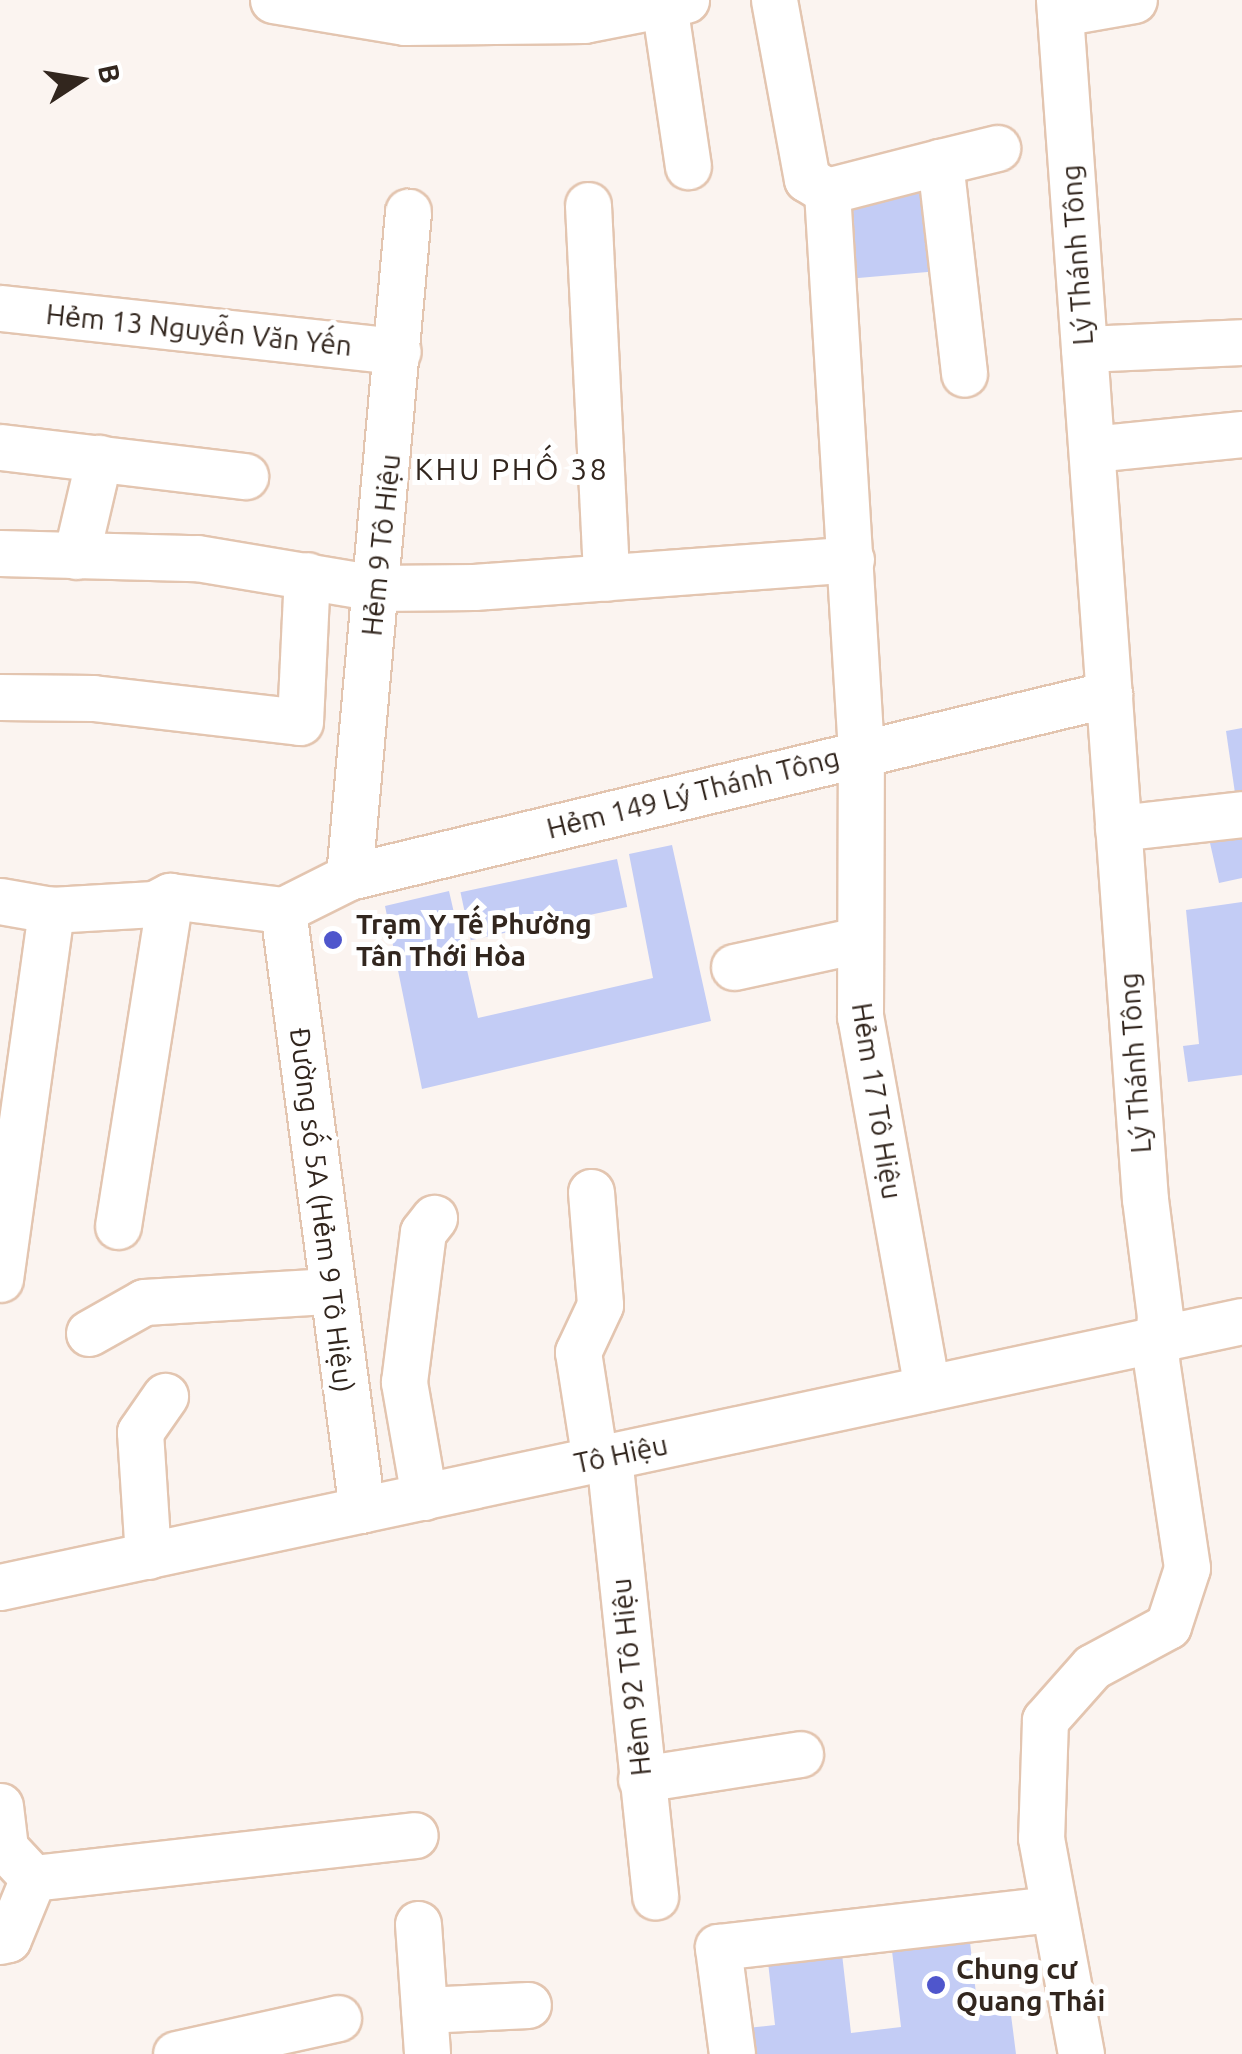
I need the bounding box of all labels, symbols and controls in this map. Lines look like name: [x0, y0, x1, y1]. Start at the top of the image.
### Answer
north arrow: [30, 30, 130, 130]
text: B: [93, 61, 127, 86]
street label: Lý Thánh Tông: [1054, 164, 1100, 346]
street label: Hẻm 13 Nguyễn Văn Yến: [44, 297, 354, 363]
district label: KHU PHỐ 38: [415, 451, 609, 487]
street label: Hẻm 9 Tô Hiệu: [355, 452, 407, 638]
street label: Hẻm 149 Lý Thánh Tông: [543, 740, 843, 846]
place label: Trạm Y Tế Phường Tân Thới Hòa: [356, 907, 592, 973]
marker: Trạm Y Tế Phường Tân Thới Hòa: [320, 927, 346, 953]
street label: Lý Thánh Tông: [1112, 972, 1158, 1154]
street label: Hẻm 17 Tô Hiệu: [845, 1000, 909, 1202]
street label: Đường số 5A (Hẻm 9 Tô Hiệu): [283, 1026, 361, 1394]
street label: Tô Hiệu: [571, 1428, 671, 1480]
street label: Hẻm 92 Tô Hiệu: [604, 1577, 658, 1777]
place label: Chung cư Quang Thái: [956, 1952, 1105, 2018]
marker: Chung cư Quang Thái: [925, 1974, 947, 1996]

